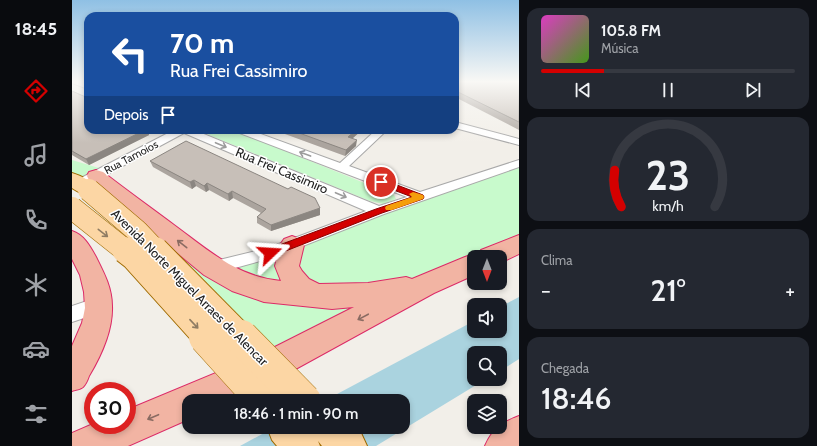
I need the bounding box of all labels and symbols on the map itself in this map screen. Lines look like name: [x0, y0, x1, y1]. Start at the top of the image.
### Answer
street label: Rua Tamoios: [102, 137, 161, 177]
one-way arrow: [215, 142, 227, 149]
street label: Rua Frei Cassimiro: [233, 143, 331, 197]
one-way arrow: [300, 149, 312, 157]
pin: [364, 165, 398, 199]
one-way arrow: [335, 192, 347, 199]
street label: Avenida Norte Miguel Arraes de Alencar: [108, 205, 272, 369]
one-way arrow: [97, 228, 108, 237]
position arrow: [249, 232, 291, 274]
one-way arrow: [177, 240, 188, 249]
north arrow: [467, 250, 507, 290]
one-way arrow: [358, 314, 370, 322]
one-way arrow: [190, 319, 199, 329]
speed limit sign: 30: [84, 382, 136, 434]
one-way arrow: [148, 414, 160, 421]

